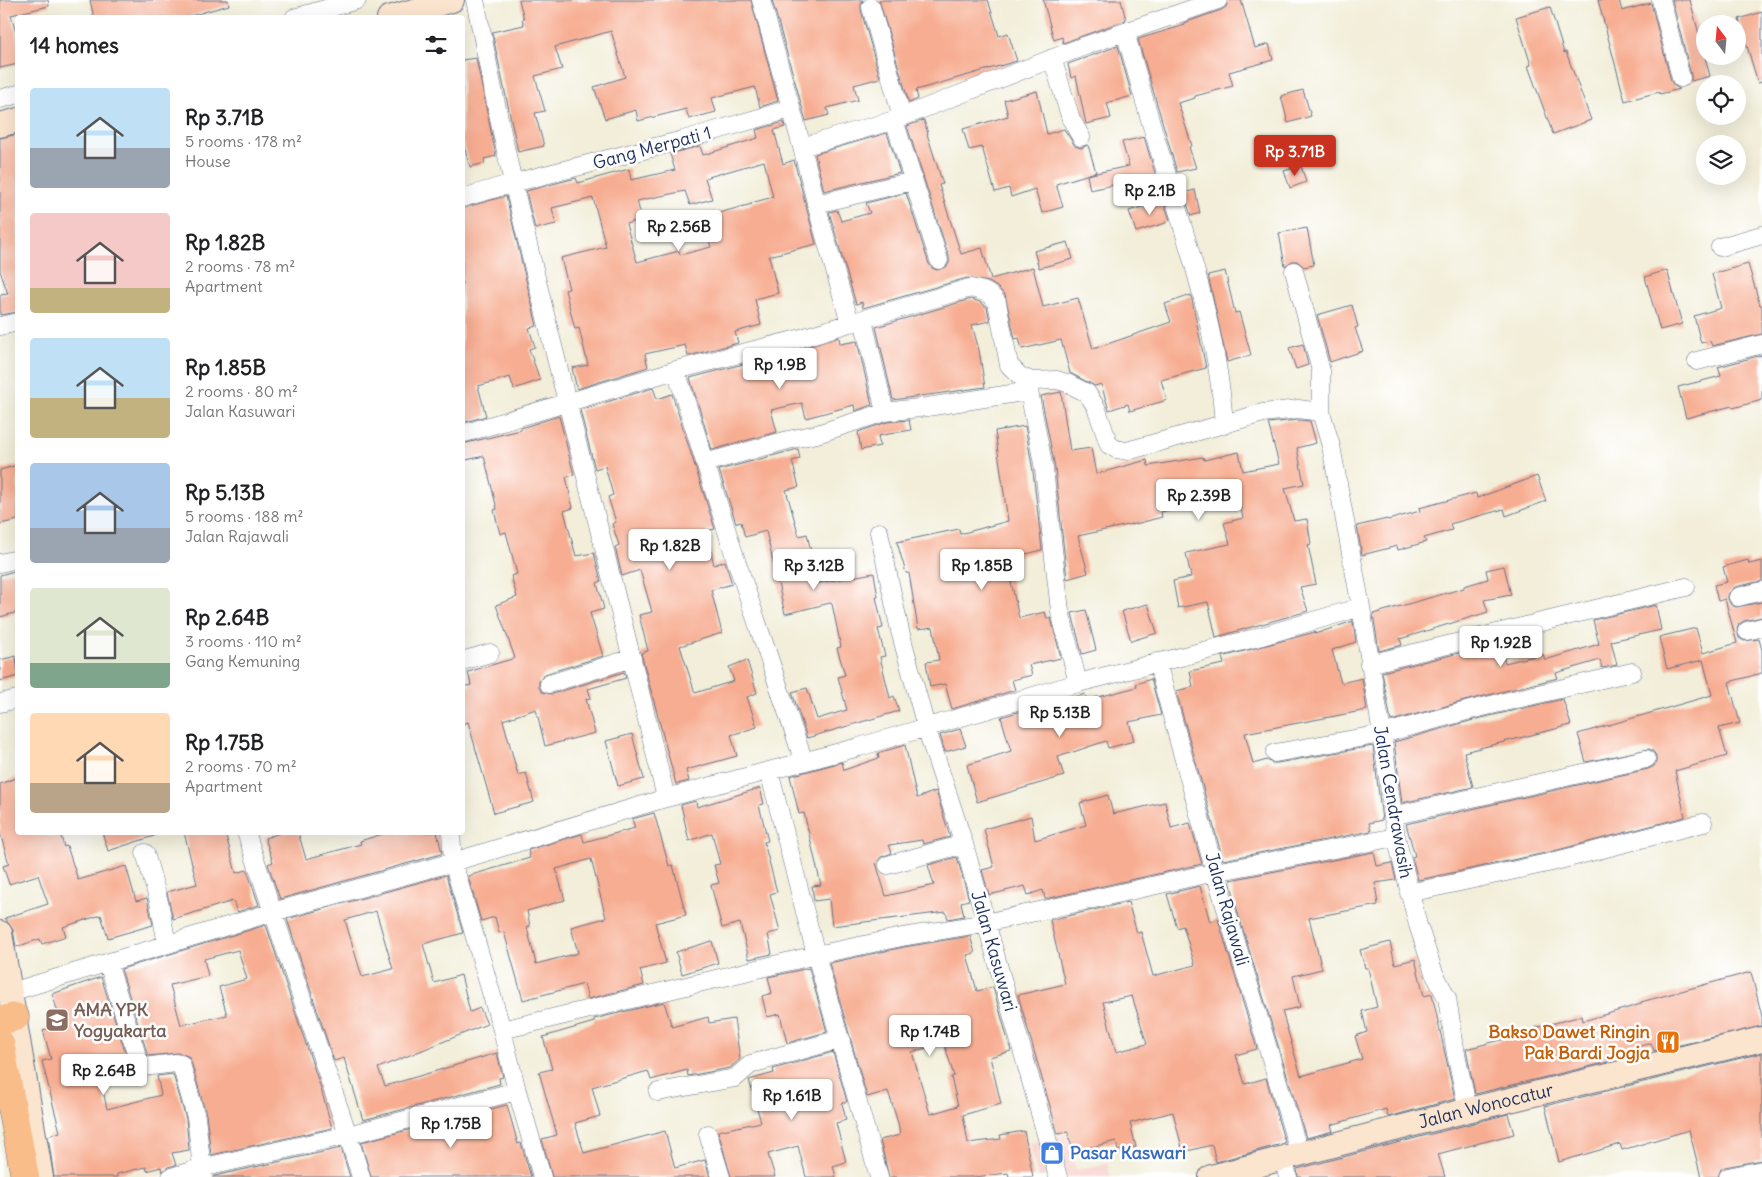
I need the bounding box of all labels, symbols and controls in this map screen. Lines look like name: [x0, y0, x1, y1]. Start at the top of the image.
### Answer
north arrow: [1696, 15, 1746, 65]
map controls: [1696, 15, 1746, 185]
icon: filters: [422, 31, 450, 59]
text: 14 homes: [30, 32, 119, 59]
button: locate: [1696, 75, 1746, 125]
text: Rp 3.71B: [185, 104, 264, 131]
icon: home: [70, 108, 130, 168]
street label: Gang Merpati 1: [590, 121, 714, 174]
text: 5 rooms · 178 m²: [185, 131, 302, 151]
pin: Rp 3.71B: [1243, 134, 1347, 177]
button: layers: [1696, 135, 1746, 185]
text: Rp 3.71B: [1265, 141, 1325, 161]
text: House: [185, 151, 231, 171]
pin: Rp 2.1B: [1104, 174, 1196, 216]
text: Rp 2.1B: [1124, 180, 1176, 200]
pin: Rp 2.56B: [627, 210, 731, 252]
text: Rp 2.56B: [647, 216, 711, 236]
text: Rp 1.82B: [185, 229, 265, 256]
icon: home: [70, 233, 130, 293]
text: 2 rooms · 78 m²: [185, 256, 295, 276]
text: Apartment: [185, 276, 263, 296]
pin: Rp 1.9B: [734, 348, 826, 390]
text: Rp 1.85B: [185, 354, 266, 381]
text: Rp 1.9B: [754, 354, 806, 374]
icon: home: [70, 358, 130, 418]
text: 2 rooms · 80 m²: [185, 381, 298, 401]
text: Jalan Kasuwari: [185, 401, 295, 421]
pin: Rp 2.39B: [1147, 478, 1251, 521]
text: Rp 5.13B: [185, 479, 265, 506]
icon: home: [70, 483, 130, 543]
text: Rp 2.39B: [1167, 485, 1231, 505]
text: 5 rooms · 188 m²: [185, 506, 303, 526]
text: Jalan Rajawali: [185, 526, 289, 546]
pin: Rp 1.82B: [618, 528, 722, 571]
text: Rp 1.82B: [639, 535, 701, 555]
pin: Rp 3.12B: [762, 548, 866, 591]
pin: Rp 1.85B: [930, 548, 1034, 591]
text: Rp 3.12B: [784, 555, 844, 575]
text: Rp 1.85B: [951, 555, 1013, 575]
text: Rp 2.64B: [185, 604, 269, 631]
icon: home: [70, 608, 130, 668]
pin: Rp 1.92B: [1449, 626, 1553, 668]
text: 3 rooms · 110 m²: [185, 631, 302, 651]
text: Rp 1.92B: [1470, 632, 1532, 652]
text: Gang Kemuning: [185, 651, 300, 671]
pin: Rp 5.13B: [1008, 696, 1112, 738]
text: Rp 5.13B: [1030, 702, 1090, 722]
street label: Jalan Cendrawasih: [1369, 724, 1418, 880]
text: Rp 1.75B: [185, 729, 264, 756]
icon: home: [70, 733, 130, 793]
text: 2 rooms · 70 m²: [185, 756, 297, 776]
text: Apartment: [185, 776, 263, 796]
street label: Jalan Rajawali: [1200, 850, 1255, 968]
street label: Jalan Kasuwari: [966, 888, 1023, 1014]
place label: AMA YPK Yogyakarta: [73, 998, 166, 1042]
school or university icon: AMA YPK Yogyakarta: [44, 1007, 70, 1033]
pin: Rp 1.74B: [878, 1014, 982, 1057]
place label: Bakso Dawet Ringin Pak Bardi Jogja: [1489, 1020, 1651, 1064]
text: Rp 1.74B: [900, 1021, 960, 1041]
restaurant icon: Bakso Dawet Ringin Pak Bardi Jogja: [1655, 1029, 1681, 1055]
pin: Rp 2.64B: [52, 1054, 156, 1096]
text: Rp 2.64B: [72, 1060, 136, 1080]
pin: Rp 1.61B: [740, 1078, 844, 1121]
street label: Jalan Wonocatur: [1416, 1078, 1556, 1133]
text: Rp 1.61B: [763, 1085, 821, 1105]
pin: Rp 1.75B: [399, 1106, 503, 1149]
text: Rp 1.75B: [421, 1113, 481, 1133]
shop icon: Pasar Kaswari: [1039, 1140, 1065, 1166]
place label: Pasar Kaswari: [1070, 1141, 1186, 1164]

